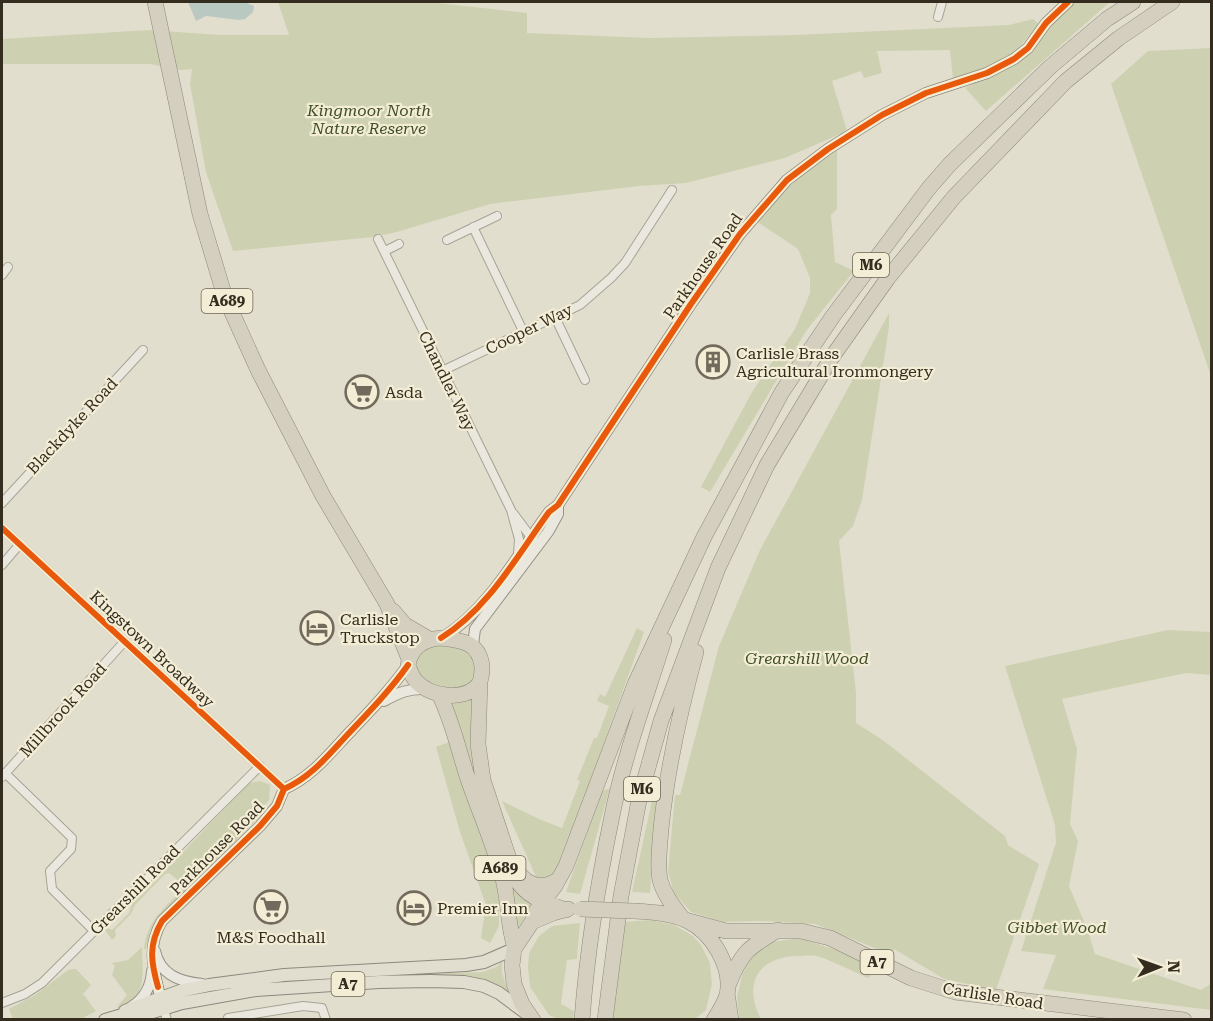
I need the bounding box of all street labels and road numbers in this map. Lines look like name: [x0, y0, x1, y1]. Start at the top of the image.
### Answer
street label: Parkhouse Road: [659, 209, 747, 323]
road number: M6: [853, 253, 889, 277]
road number: A689: [202, 289, 252, 313]
street label: Cooper Way: [482, 300, 576, 358]
street label: Chandler Way: [415, 328, 480, 434]
street label: Blackdyke Road: [23, 374, 121, 478]
street label: Kingstown Broadway: [86, 587, 218, 712]
street label: Millbrook Road: [16, 659, 110, 761]
road number: M6: [624, 777, 660, 801]
street label: Parkhouse Road: [166, 797, 268, 899]
street label: Grearshill Road: [86, 841, 184, 939]
road number: A689: [474, 856, 526, 880]
road number: A7: [860, 950, 894, 974]
road number: A7: [332, 972, 364, 996]
street label: Carlisle Road: [941, 979, 1045, 1013]

